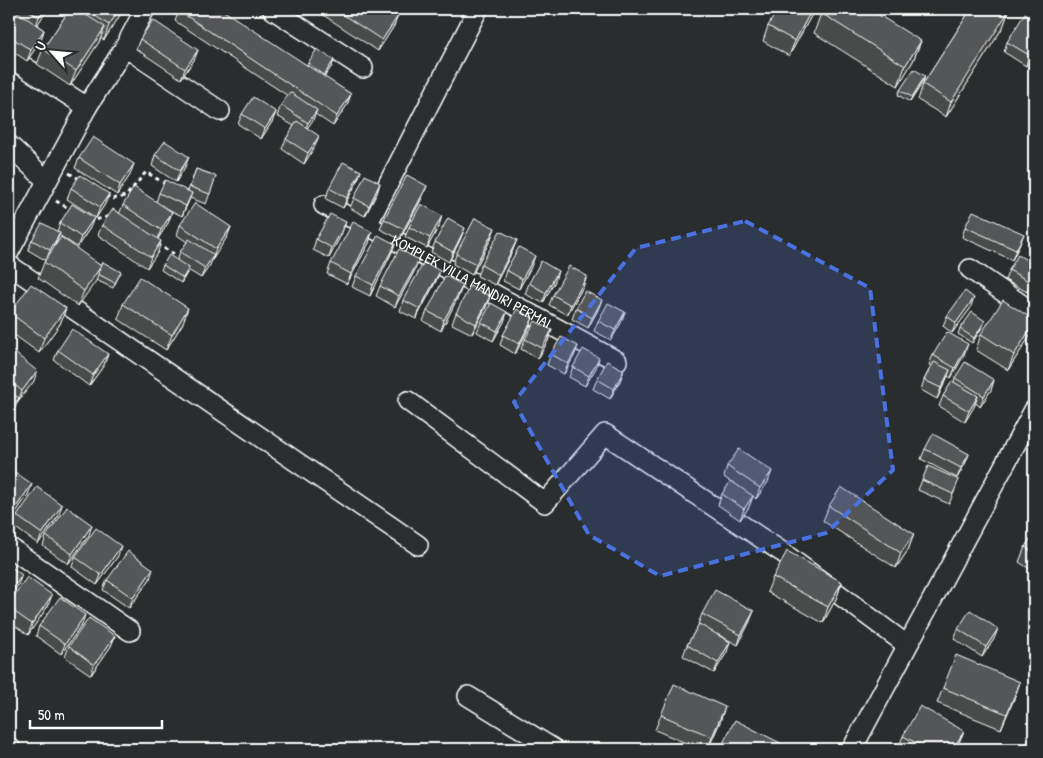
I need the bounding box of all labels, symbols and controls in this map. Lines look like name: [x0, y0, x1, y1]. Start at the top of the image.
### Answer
north arrow: [28, 28, 78, 78]
text: U: [30, 38, 50, 54]
street label: KOMPLEK VILLA MANDIRI PERMAI: [388, 229, 555, 333]
scale bar: [30, 698, 162, 730]
text: 50 m: [38, 704, 65, 725]

